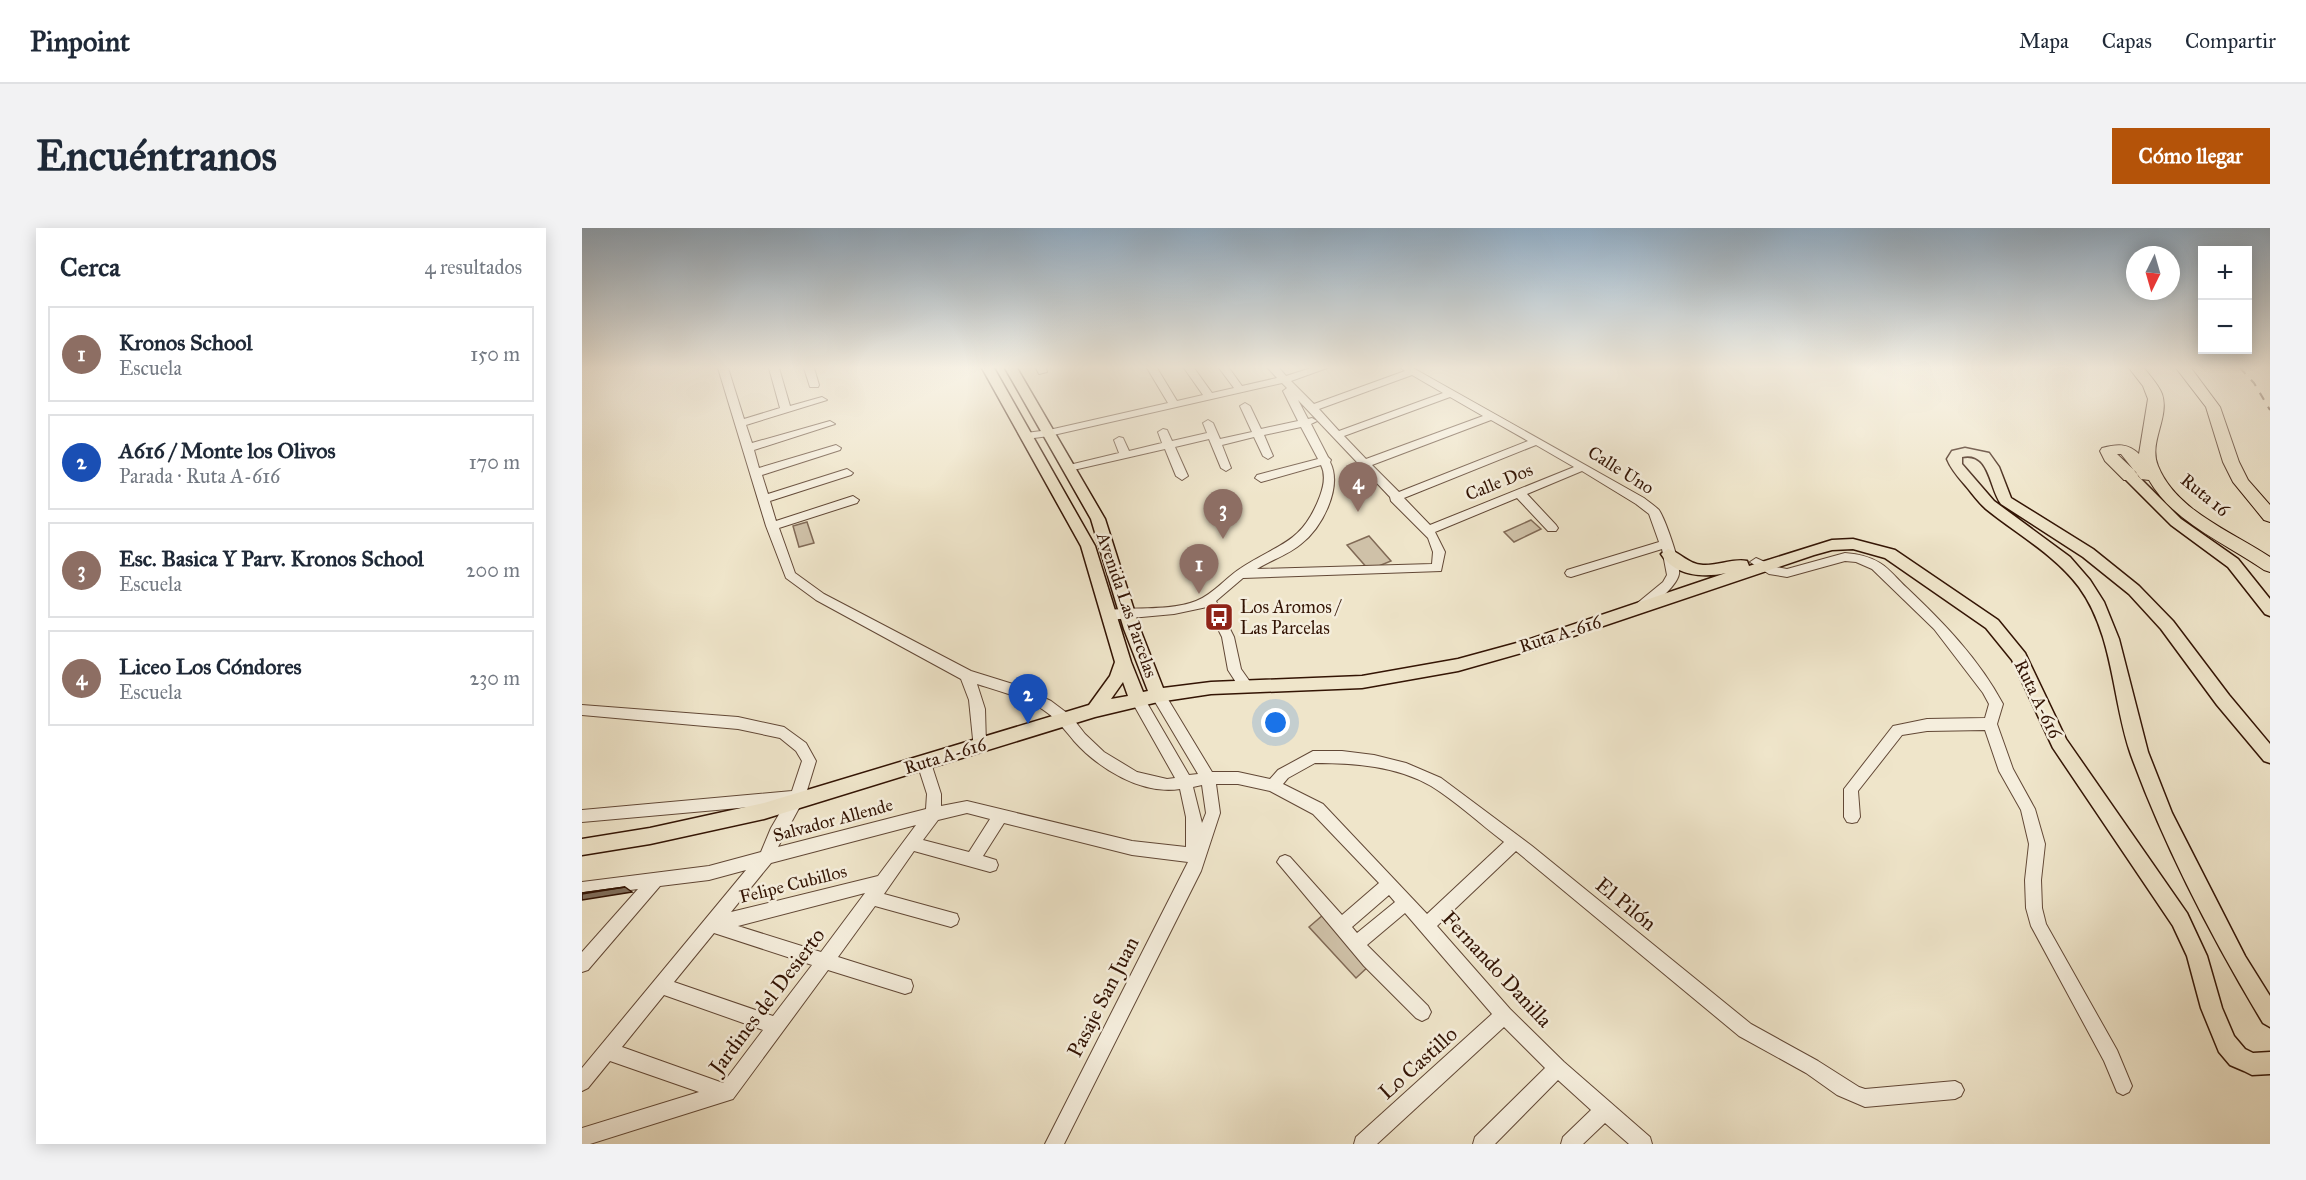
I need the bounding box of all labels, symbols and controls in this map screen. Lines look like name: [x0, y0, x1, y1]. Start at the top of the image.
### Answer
text: Pinpoint: [30, 24, 130, 59]
text: Mapa: [2019, 28, 2069, 54]
text: Capas: [2102, 28, 2152, 54]
text: Compartir: [2185, 28, 2276, 54]
button: Cómo llegar: [2112, 128, 2270, 184]
text: Encuéntranos: [36, 130, 277, 182]
north arrow: [2126, 246, 2180, 300]
map controls: [2198, 246, 2252, 354]
button: +: [2198, 246, 2252, 300]
text: Cerca: [60, 251, 120, 283]
text: 4 resultados: [424, 255, 522, 279]
button: −: [2198, 300, 2252, 354]
text: Kronos School: [119, 329, 252, 356]
text: 1: [78, 342, 85, 366]
text: 150 m: [470, 342, 520, 366]
text: Escuela: [119, 356, 182, 380]
text: A616 / Monte los Olivos: [119, 437, 336, 464]
street label: Calle Uno: [1584, 441, 1658, 499]
text: 2: [77, 450, 86, 474]
text: 170 m: [469, 450, 520, 474]
street label: Calle Dos: [1462, 459, 1536, 505]
pin: 4: [1338, 462, 1378, 512]
text: Parada · Ruta A-616: [119, 464, 280, 488]
street label: Ruta 16: [2176, 469, 2234, 522]
pin: 3: [1204, 490, 1242, 539]
street label: Avenida Las Parcelas: [1092, 529, 1162, 681]
pin: 1: [1180, 544, 1218, 594]
text: Esc. Basica Y Parv. Kronos School: [119, 545, 424, 572]
text: 3: [78, 558, 86, 582]
text: 200 m: [466, 558, 520, 582]
text: Escuela: [119, 572, 182, 596]
place label: Los Aromos / Las Parcelas: [1240, 596, 1343, 639]
bus stop icon: Los Aromos / Las Parcelas: [1203, 601, 1235, 633]
street label: Ruta A-616: [1516, 610, 1604, 658]
text: Liceo Los Cóndores: [119, 653, 302, 680]
street label: Ruta A-616: [2010, 656, 2067, 743]
text: 4: [76, 666, 87, 690]
text: 230 m: [469, 666, 520, 690]
pin: 2: [1008, 674, 1048, 724]
text: Escuela: [119, 680, 182, 704]
your location: [1261, 708, 1290, 737]
street label: Ruta A-616: [901, 733, 990, 779]
street label: Salvador Allende: [771, 793, 895, 847]
street label: Felipe Cubillos: [737, 860, 849, 908]
street label: El Pilón: [1590, 872, 1662, 936]
street label: Fernando Danilla: [1436, 905, 1558, 1033]
street label: Jardines del Desierto: [702, 923, 831, 1081]
street label: Pasaje San Juan: [1062, 932, 1144, 1062]
street label: Lo Castillo: [1373, 1021, 1463, 1105]

